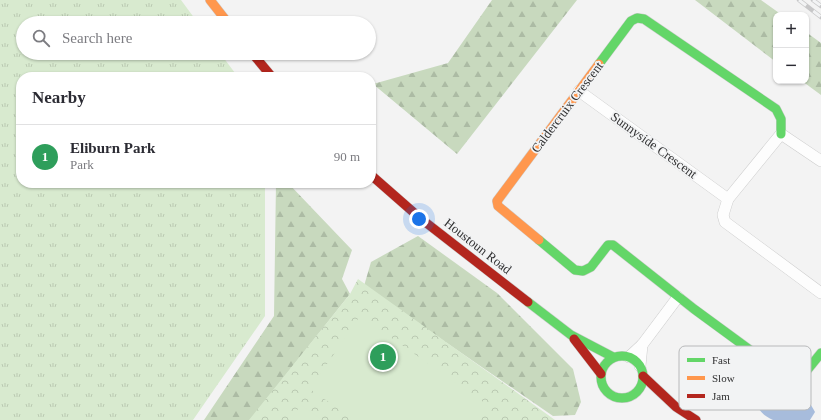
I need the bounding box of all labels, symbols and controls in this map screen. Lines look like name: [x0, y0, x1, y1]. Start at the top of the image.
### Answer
map controls: [773, 12, 809, 84]
button: +: [773, 12, 809, 48]
search box: [16, 16, 376, 60]
icon: search: [30, 27, 52, 49]
text: Search here: [62, 30, 132, 46]
button: −: [773, 48, 809, 84]
street label: Caldercruix Crescent: [528, 58, 606, 155]
text: Nearby: [32, 88, 86, 107]
street label: Sunnyside Crescent: [608, 109, 700, 182]
text: Eliburn Park: [70, 140, 155, 156]
text: 1: [42, 149, 48, 164]
text: 90 m: [334, 149, 360, 164]
text: Park: [70, 157, 94, 172]
your location: [409, 209, 429, 229]
street label: Houstoun Road: [441, 215, 515, 277]
pin: 1: [370, 342, 396, 372]
legend: [679, 346, 811, 410]
text: Fast: [712, 354, 730, 366]
text: Slow: [712, 372, 735, 384]
text: Jam: [712, 390, 730, 402]

